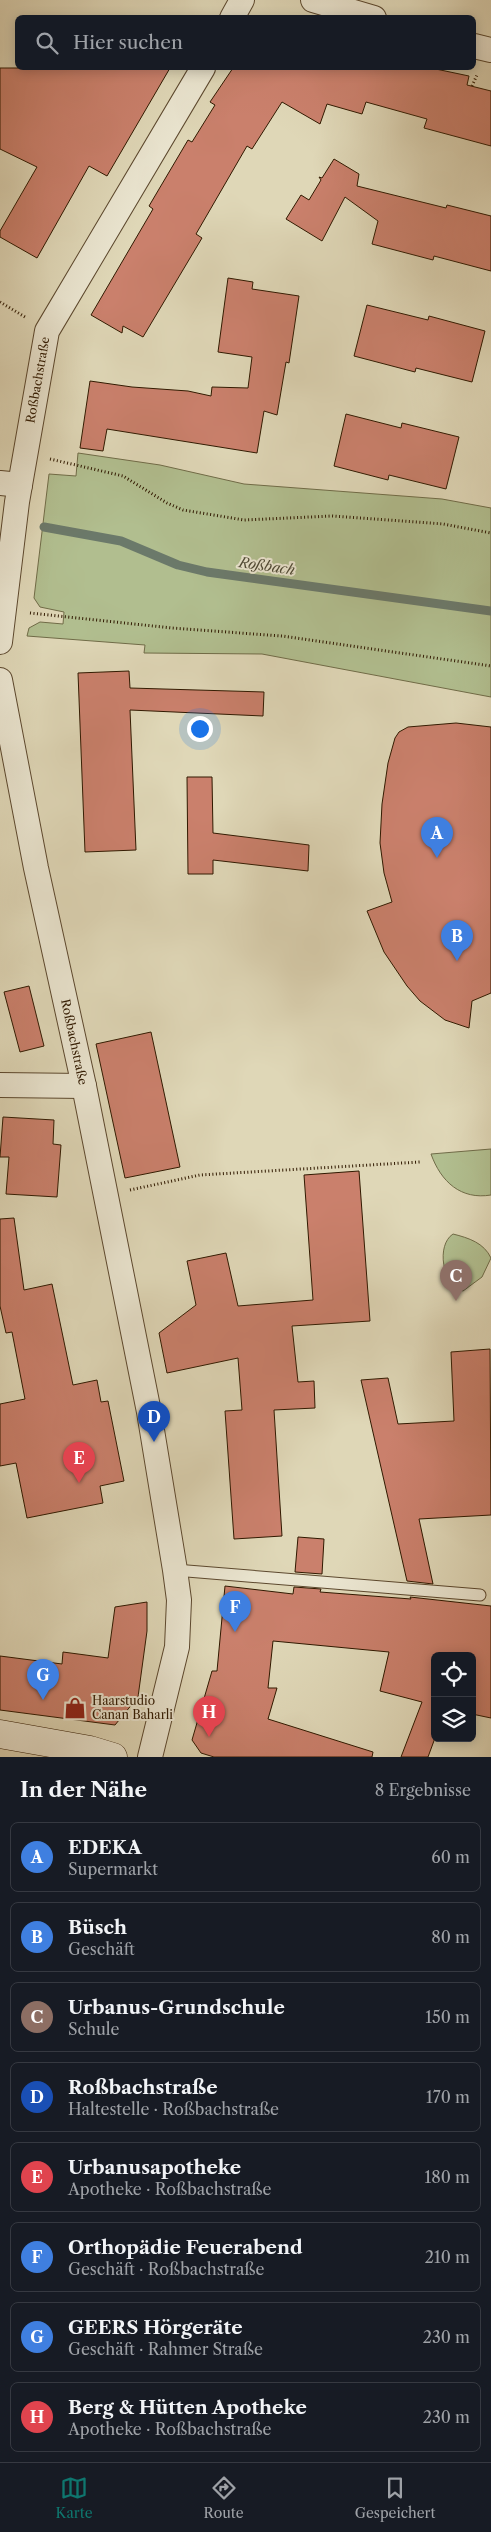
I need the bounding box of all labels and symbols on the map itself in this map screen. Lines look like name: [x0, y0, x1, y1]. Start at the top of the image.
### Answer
street label: Roßbachstraße: [23, 335, 53, 424]
water label: Roßbach: [237, 553, 296, 579]
your location: [187, 716, 213, 742]
pin: A: [421, 817, 453, 858]
pin: B: [441, 920, 473, 961]
street label: Roßbachstraße: [58, 998, 91, 1087]
pin: C: [440, 1260, 472, 1301]
pin: D: [138, 1401, 170, 1442]
pin: E: [63, 1442, 95, 1483]
pin: F: [219, 1591, 251, 1632]
pin: G: [27, 1659, 59, 1700]
place label: Haarstudio Canan Baharli: [92, 1693, 173, 1722]
shop icon: Haarstudio Canan Baharli: [62, 1695, 88, 1721]
pin: H: [193, 1696, 225, 1737]

